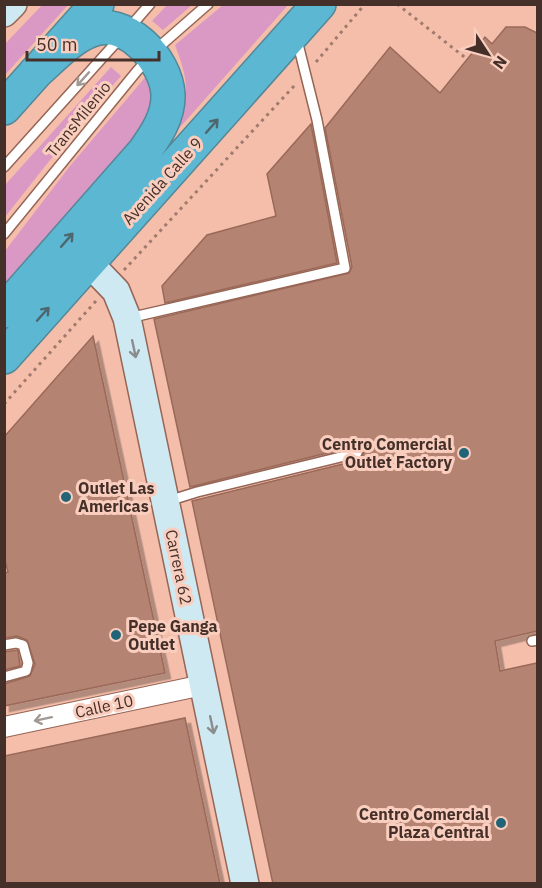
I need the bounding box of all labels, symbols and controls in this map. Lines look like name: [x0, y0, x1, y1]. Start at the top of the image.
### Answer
scale bar: [27, 24, 159, 62]
north arrow: [458, 24, 518, 84]
text: 50 m: [36, 33, 78, 56]
text: N: [489, 52, 512, 73]
one-way arrow: [76, 71, 90, 86]
street label: TransMilenio: [41, 77, 115, 161]
one-way arrow: [205, 119, 219, 134]
street label: Avenida Calle 9: [118, 133, 206, 229]
one-way arrow: [60, 233, 74, 248]
one-way arrow: [36, 307, 50, 322]
one-way arrow: [129, 339, 140, 359]
place label: Centro Comercial Outlet Factory: [322, 434, 452, 472]
marker: Centro Comercial Outlet Factory: [457, 446, 471, 460]
place label: Outlet Las Americas: [78, 478, 155, 516]
marker: Outlet Las Americas: [59, 490, 73, 504]
street label: Carrera 62: [161, 528, 197, 606]
place label: Pepe Ganga Outlet: [128, 616, 218, 654]
marker: Pepe Ganga Outlet: [109, 628, 123, 642]
street label: Calle 10: [73, 690, 135, 722]
one-way arrow: [34, 714, 54, 725]
one-way arrow: [207, 715, 218, 735]
place label: Centro Comercial Plaza Central: [359, 804, 489, 842]
marker: Centro Comercial Plaza Central: [494, 816, 508, 830]

